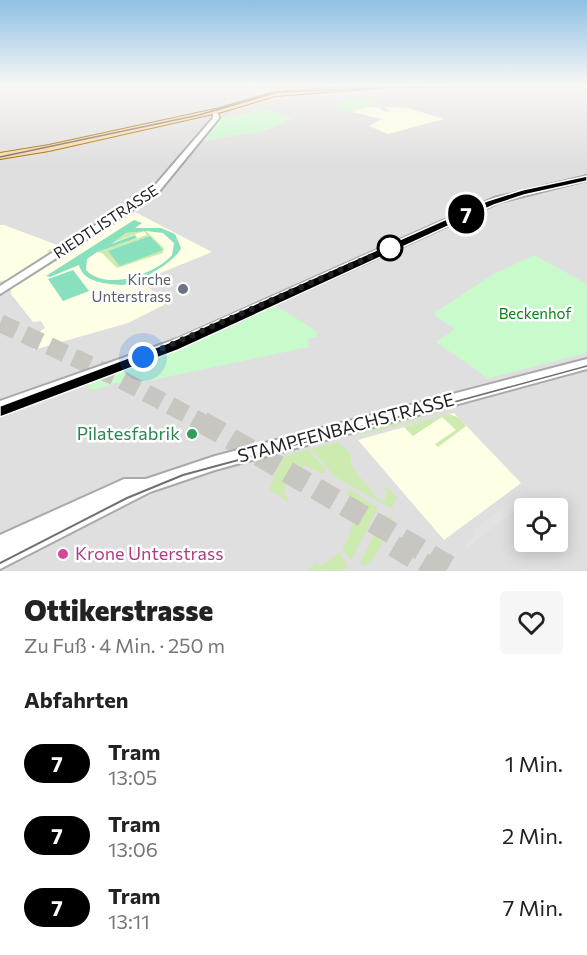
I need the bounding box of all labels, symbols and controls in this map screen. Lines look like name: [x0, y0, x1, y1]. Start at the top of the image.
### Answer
street label: RIEDTLISTRASSE: [50, 181, 161, 262]
line badge: 7: [446, 194, 486, 234]
text: 7: [460, 202, 472, 227]
unlabelled marker: [377, 235, 403, 261]
place label: Kirche Unterstrass: [92, 270, 171, 305]
marker: Kirche Unterstrass: [176, 282, 190, 296]
park label: Beckenhof: [499, 304, 571, 322]
your location: [128, 342, 158, 372]
street label: STAMPFENBACHSTRASSE: [235, 388, 456, 467]
place label: Pilatesfabrik: [77, 422, 180, 444]
marker: Pilatesfabrik: [185, 427, 199, 441]
map controls: [514, 498, 568, 552]
button: locate: [514, 498, 568, 552]
place label: Krone Unterstrass: [75, 542, 223, 564]
marker: Krone Unterstrass: [56, 547, 70, 561]
button: heart: [500, 591, 563, 654]
text: Ottikerstrasse: [24, 593, 213, 627]
text: Zu Fuß · 4 Min. · 250 m: [24, 633, 225, 657]
text: Abfahrten: [24, 686, 128, 713]
text: Tram: [108, 738, 160, 765]
text: 1 Min.: [505, 750, 563, 777]
text: 7: [51, 751, 63, 776]
text: 13:05: [108, 765, 157, 789]
text: Tram: [108, 810, 160, 837]
text: 2 Min.: [502, 822, 563, 849]
text: 7: [51, 823, 63, 848]
text: 13:06: [108, 837, 158, 861]
text: Tram: [108, 882, 160, 909]
text: 7 Min.: [503, 894, 563, 921]
text: 7: [51, 895, 63, 920]
text: 13:11: [108, 909, 150, 933]

